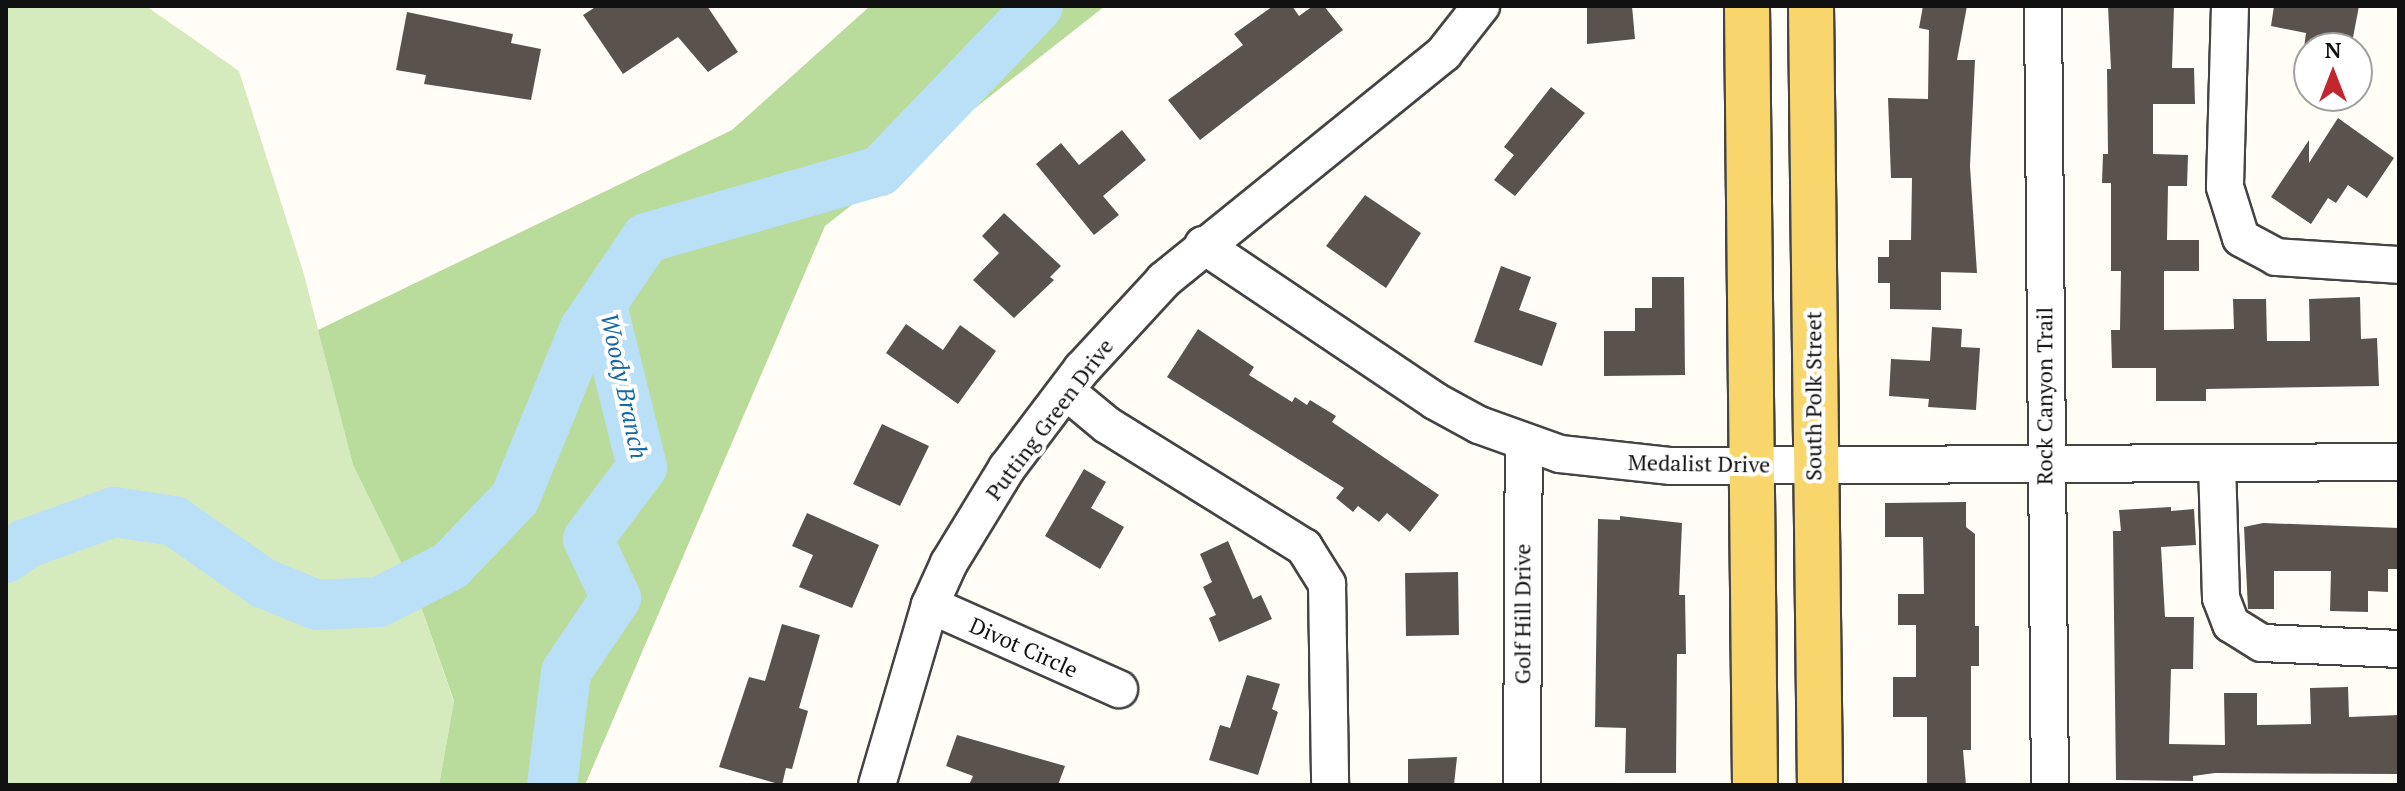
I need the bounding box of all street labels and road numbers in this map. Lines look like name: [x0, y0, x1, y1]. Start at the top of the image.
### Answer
street label: Rock Canyon Trail: [2031, 307, 2057, 485]
street label: South Polk Street: [1800, 311, 1826, 481]
street label: Putting Green Drive: [980, 333, 1118, 505]
street label: Medalist Drive: [1628, 449, 1770, 477]
street label: Golf Hill Drive: [1509, 544, 1535, 684]
street label: Divot Circle: [966, 611, 1082, 683]

